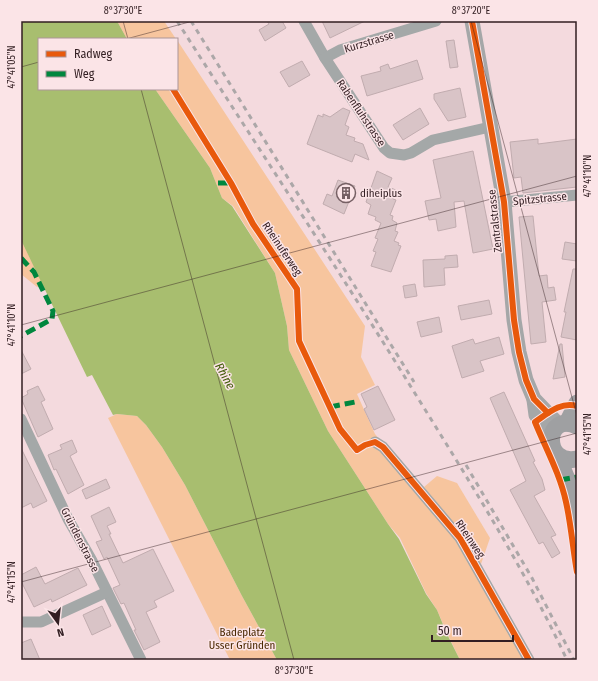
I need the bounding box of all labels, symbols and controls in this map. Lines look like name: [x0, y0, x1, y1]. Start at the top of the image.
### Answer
text: 8°37'30"E: [104, 5, 143, 17]
text: 8°37'20"E: [452, 5, 490, 17]
street label: Kurzstrasse: [343, 28, 395, 56]
legend: [38, 38, 178, 90]
text: 47°41'05"N: [6, 46, 18, 88]
text: Radweg: [74, 47, 113, 61]
text: Weg: [74, 67, 95, 81]
street label: Rabenfluhstrasse: [334, 77, 388, 149]
text: 47°41'10"N: [582, 155, 594, 197]
building icon: diheiplus: [335, 182, 357, 204]
place label: diheiplus: [360, 187, 402, 200]
street label: Zentralstrasse: [485, 189, 505, 253]
street label: Spitzstrasse: [513, 190, 567, 208]
street label: Rheinuferweg: [259, 220, 305, 279]
text: 47°41'10"N: [6, 304, 18, 346]
water label: Rhine: [212, 360, 238, 392]
text: 47°41'15"N: [582, 413, 594, 455]
street label: Gründenstrasse: [58, 506, 102, 574]
street label: Rheinweg: [452, 517, 488, 561]
text: 47°41'15"N: [6, 561, 18, 603]
north arrow: [38, 603, 78, 643]
scale bar: [432, 617, 513, 643]
text: 50 m: [438, 624, 462, 638]
text: N: [56, 625, 65, 639]
park label: Badeplatz Usser Gründen: [209, 626, 275, 652]
text: 8°37'30"E: [275, 665, 314, 677]

